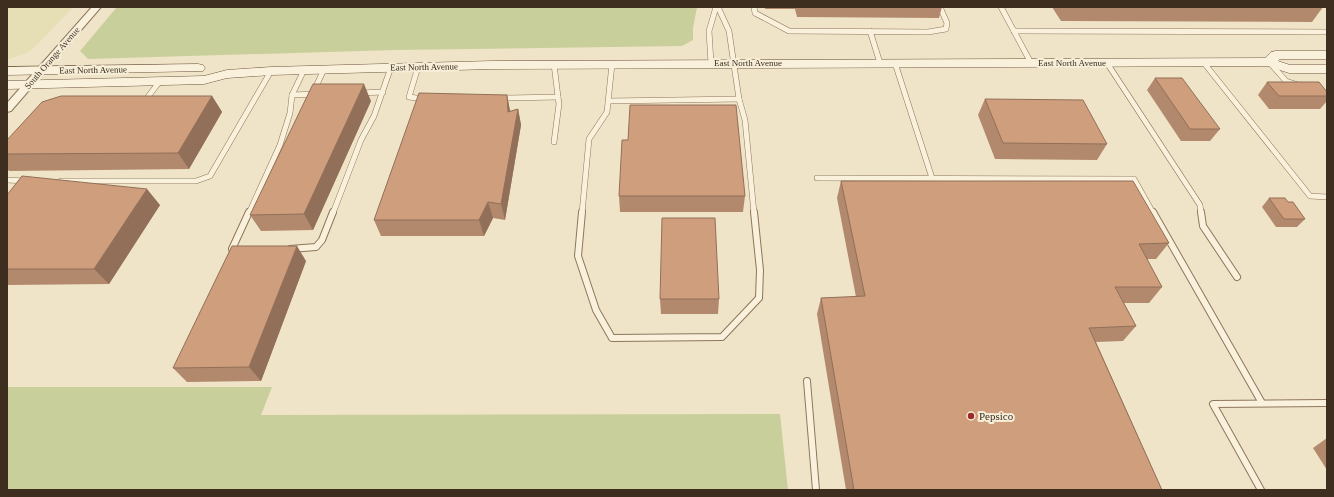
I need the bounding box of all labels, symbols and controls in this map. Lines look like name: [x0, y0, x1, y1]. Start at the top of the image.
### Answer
street label: South Orange Avenue: [22, 25, 82, 91]
street label: East North Avenue: [714, 58, 782, 68]
street label: East North Avenue: [1038, 58, 1106, 68]
street label: East North Avenue: [390, 61, 458, 73]
street label: East North Avenue: [59, 64, 127, 76]
place label: Pepsico: [979, 410, 1014, 422]
marker: Pepsico: [966, 411, 976, 421]

